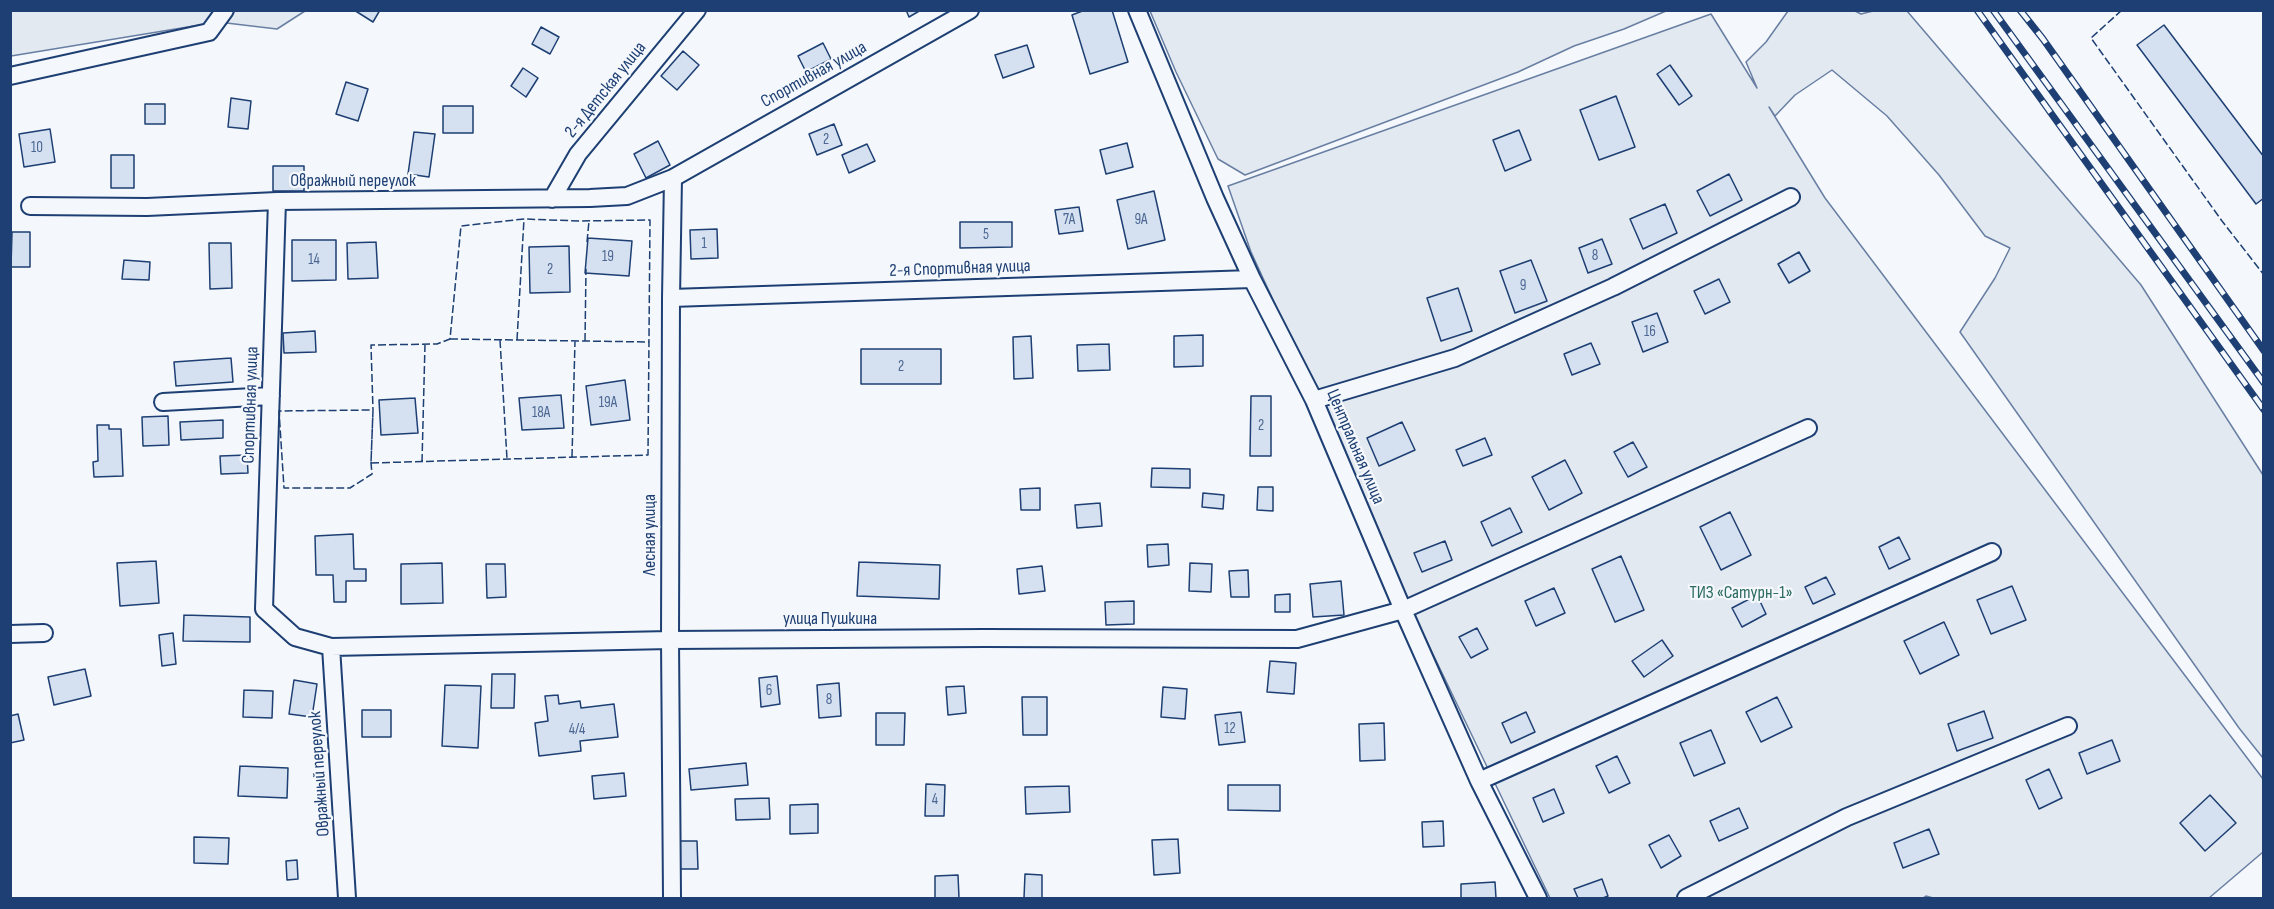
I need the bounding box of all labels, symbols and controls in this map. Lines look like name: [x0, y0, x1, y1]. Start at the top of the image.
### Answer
street label: Спортивная улица: [757, 37, 871, 113]
street label: 2-я Детская улица: [561, 38, 651, 142]
house number: 2: [823, 131, 829, 149]
house number: 10: [31, 139, 43, 157]
street label: Овражный переулок: [290, 170, 416, 192]
house number: 7А: [1063, 211, 1075, 229]
house number: 9А: [1134, 211, 1148, 229]
house number: 5: [983, 226, 989, 244]
house number: 1: [701, 235, 707, 253]
house number: 8: [1592, 247, 1598, 265]
house number: 19: [602, 248, 614, 266]
house number: 14: [308, 251, 320, 269]
street label: 2-я Спортивная улица: [889, 256, 1031, 282]
house number: 2: [547, 261, 553, 279]
house number: 9: [1520, 277, 1526, 295]
house number: 16: [1644, 323, 1656, 341]
street label: Спортивная улица: [238, 346, 264, 464]
house number: 2: [898, 358, 904, 376]
street label: Центральная улица: [1321, 386, 1389, 508]
house number: 19А: [599, 394, 617, 412]
house number: 18А: [532, 404, 550, 422]
house number: 2: [1258, 417, 1264, 435]
street label: Лесная улица: [639, 494, 661, 576]
park label: ТИЗ «Сатурн-1»: [1689, 582, 1793, 604]
street label: улица Пушкина: [783, 608, 877, 630]
house number: 6: [766, 682, 772, 700]
house number: 8: [826, 691, 832, 709]
street label: Овражный переулок: [305, 711, 335, 837]
house number: 12: [1224, 720, 1236, 738]
house number: 4/4: [569, 721, 585, 739]
house number: 4: [932, 791, 938, 809]

